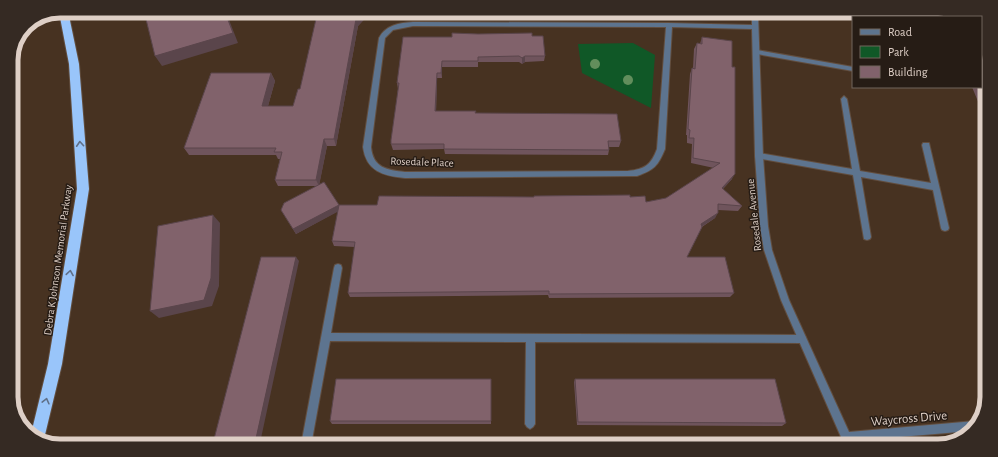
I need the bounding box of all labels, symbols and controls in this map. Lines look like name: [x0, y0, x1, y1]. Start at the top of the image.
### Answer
legend: [852, 16, 982, 88]
text: Road: [888, 26, 912, 38]
text: Park: [888, 46, 909, 58]
text: Building: [888, 66, 928, 78]
one-way arrow: [75, 141, 84, 147]
street label: Rosedale Place: [390, 155, 454, 169]
street label: Rosedale Avenue: [745, 178, 763, 252]
street label: Debra K Johnson Memorial Parkway: [42, 184, 74, 336]
one-way arrow: [65, 270, 73, 276]
one-way arrow: [41, 398, 50, 405]
street label: Waycross Drive: [870, 409, 948, 429]

